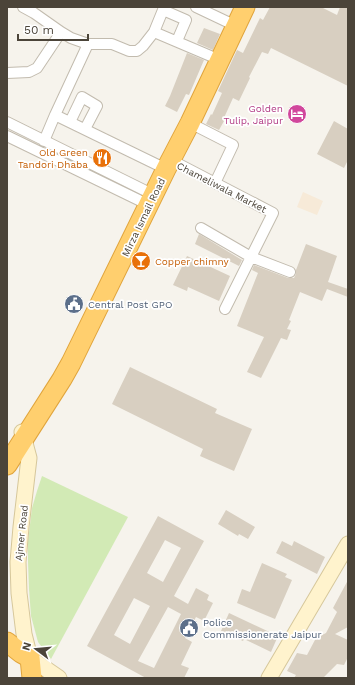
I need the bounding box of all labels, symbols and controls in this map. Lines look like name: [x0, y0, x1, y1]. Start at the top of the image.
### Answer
scale bar: [18, 16, 88, 42]
text: 50 m: [24, 23, 54, 37]
place label: Golden Tulip, Jaipur: [224, 103, 283, 126]
hotel icon: Golden Tulip, Jaipur: [286, 103, 308, 125]
place label: Old Green Tandori Dhaba: [18, 147, 88, 170]
restaurant icon: Old Green Tandori Dhaba: [91, 147, 113, 169]
street label: Chameliwala Market: [175, 160, 269, 215]
street label: Mirza Ismail Road: [120, 176, 167, 258]
bar icon: Copper chimny: [130, 250, 152, 272]
place label: Copper chimny: [155, 256, 229, 267]
public building icon: Central Post GPO: [63, 293, 85, 315]
place label: Central Post GPO: [88, 299, 172, 310]
street label: Ajmer Road: [13, 505, 30, 562]
public building icon: Police Commissionerate Jaipur: [178, 617, 200, 639]
place label: Police Commissionerate Jaipur: [203, 617, 322, 640]
north arrow: [16, 629, 56, 669]
text: N: [19, 641, 34, 652]

